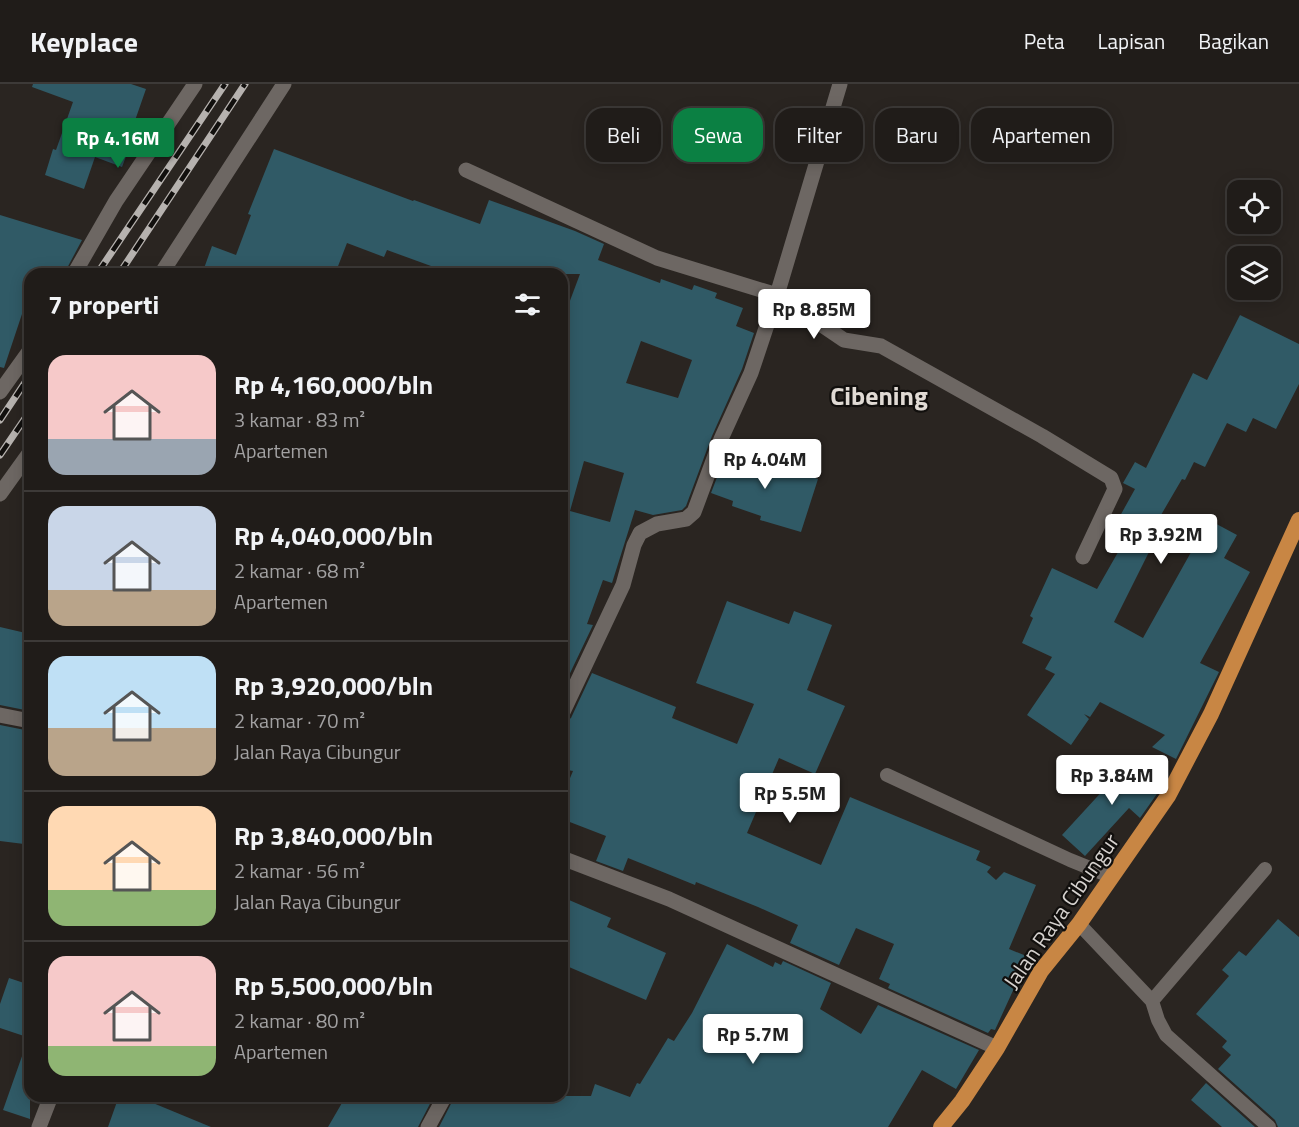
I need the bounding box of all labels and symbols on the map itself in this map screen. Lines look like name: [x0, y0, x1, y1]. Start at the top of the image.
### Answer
pin: Rp 4.16M: [56, 118, 180, 169]
pin: Rp 8.85M: [752, 289, 876, 340]
district label: Cibening: [830, 376, 928, 415]
pin: Rp 4.04M: [703, 439, 827, 490]
pin: Rp 3.92M: [1099, 514, 1223, 565]
pin: Rp 3.84M: [1050, 755, 1174, 806]
pin: Rp 5.5M: [735, 773, 845, 824]
street label: Jalan Raya Cibungur: [994, 826, 1128, 996]
pin: Rp 5.7M: [698, 1014, 808, 1065]

